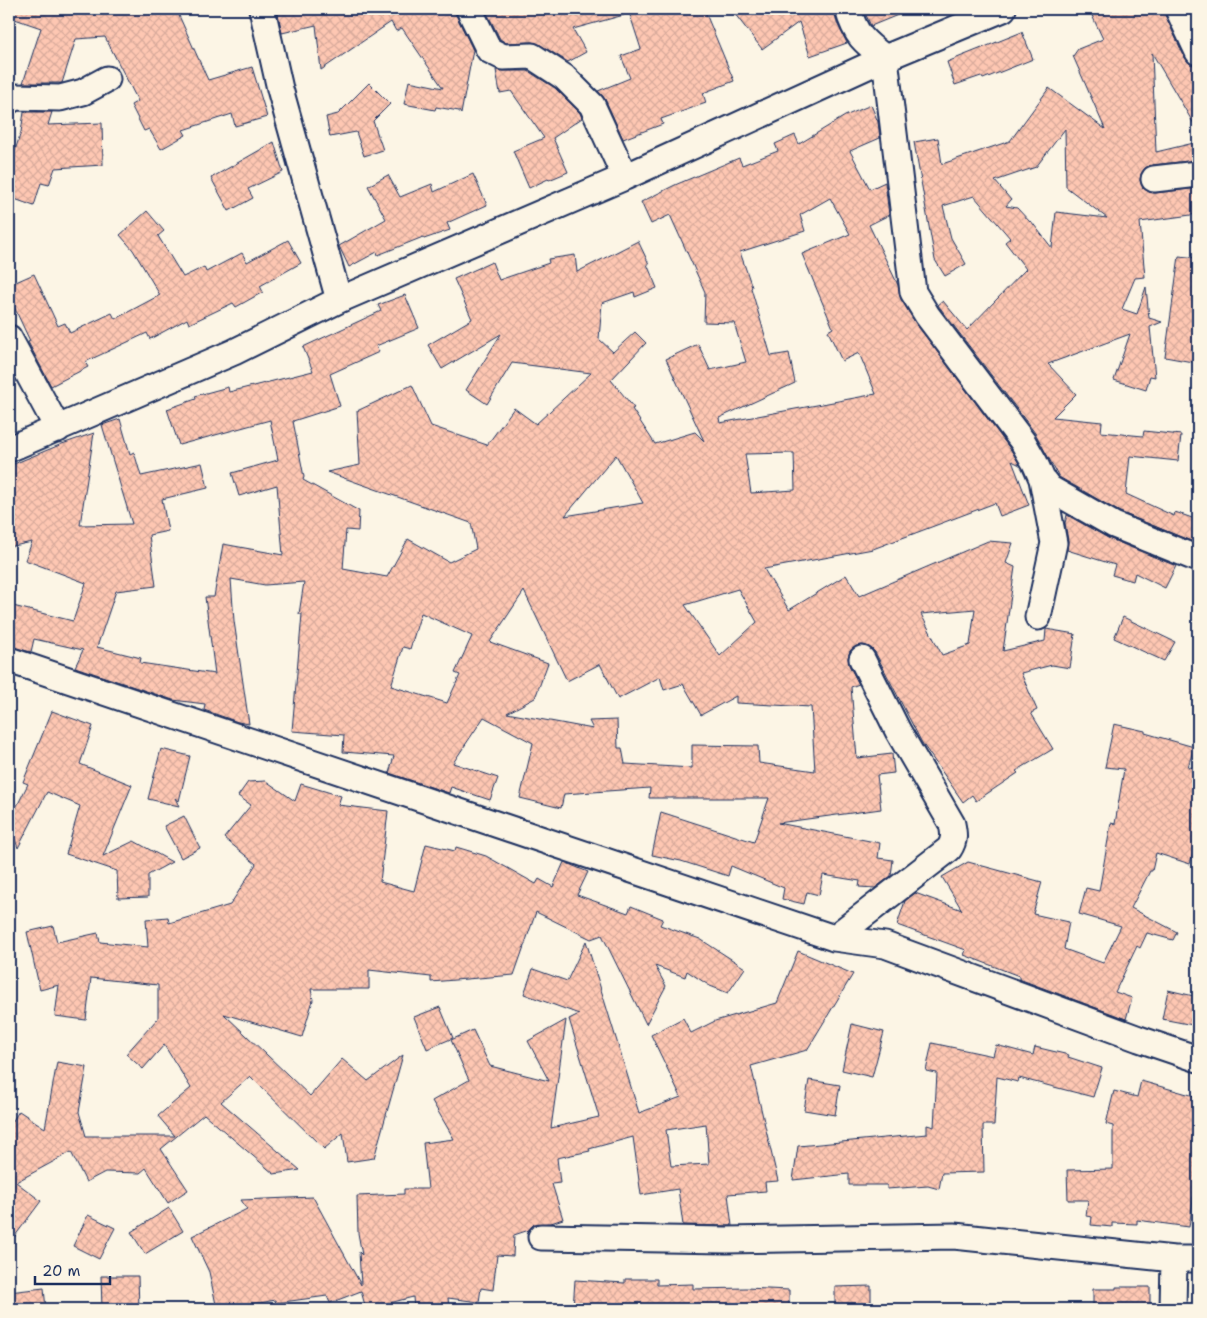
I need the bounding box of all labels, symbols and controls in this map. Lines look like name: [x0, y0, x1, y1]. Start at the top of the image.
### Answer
scale bar: [35, 1253, 110, 1285]
text: 20 m: [42, 1261, 81, 1281]

